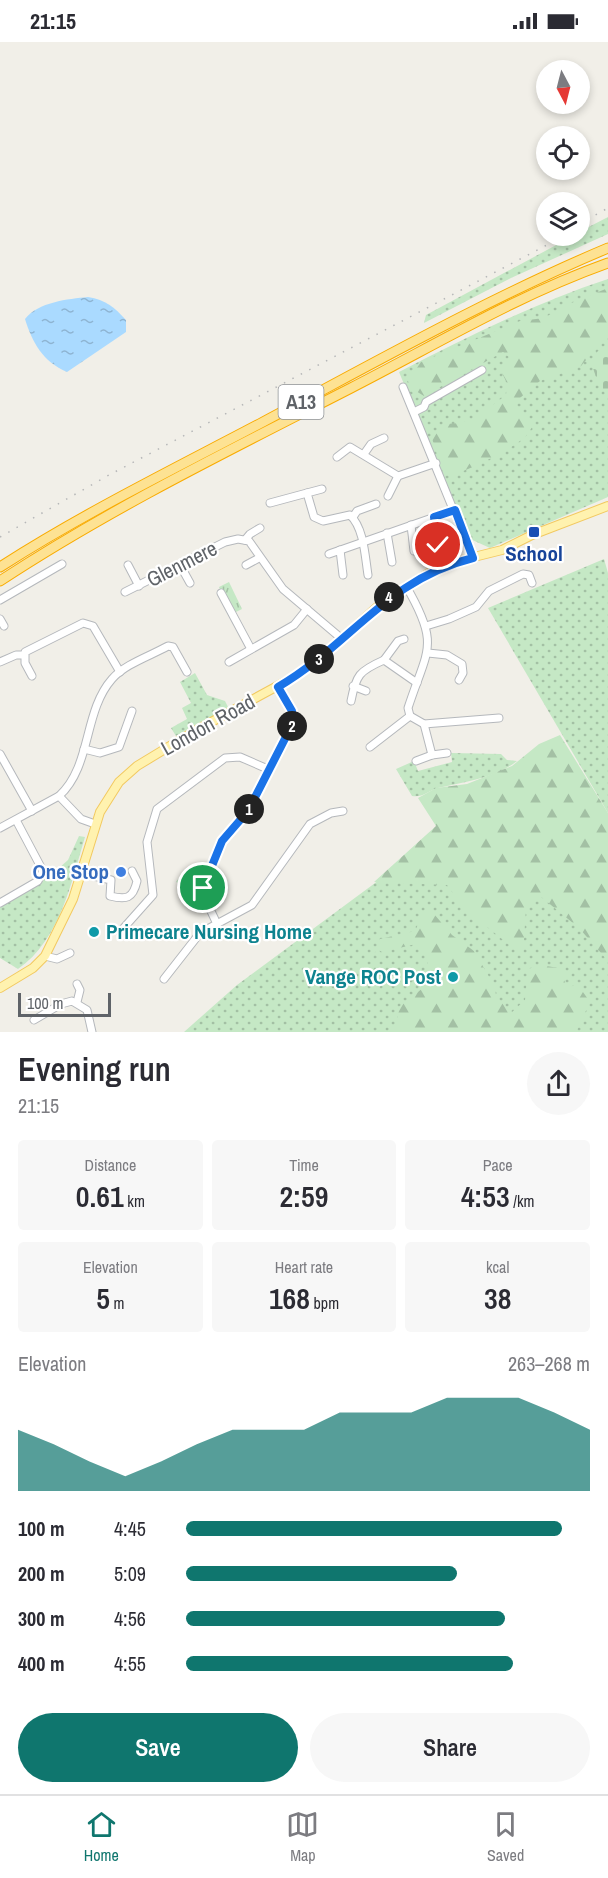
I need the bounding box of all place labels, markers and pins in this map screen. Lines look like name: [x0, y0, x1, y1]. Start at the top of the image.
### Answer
pin: [412, 519, 463, 570]
marker: School: [527, 525, 541, 539]
place label: School: [505, 539, 563, 568]
pin: 4: [374, 582, 404, 612]
pin: 3: [304, 644, 334, 674]
pin: 2: [277, 711, 307, 741]
pin: 1: [234, 794, 264, 824]
place label: One Stop: [32, 857, 109, 886]
pin: [177, 862, 228, 913]
marker: One Stop: [114, 865, 128, 879]
place label: Primecare Nursing Home: [106, 917, 312, 946]
marker: Primecare Nursing Home: [87, 925, 101, 939]
place label: Vange ROC Post: [305, 962, 441, 991]
marker: Vange ROC Post: [446, 970, 460, 984]

